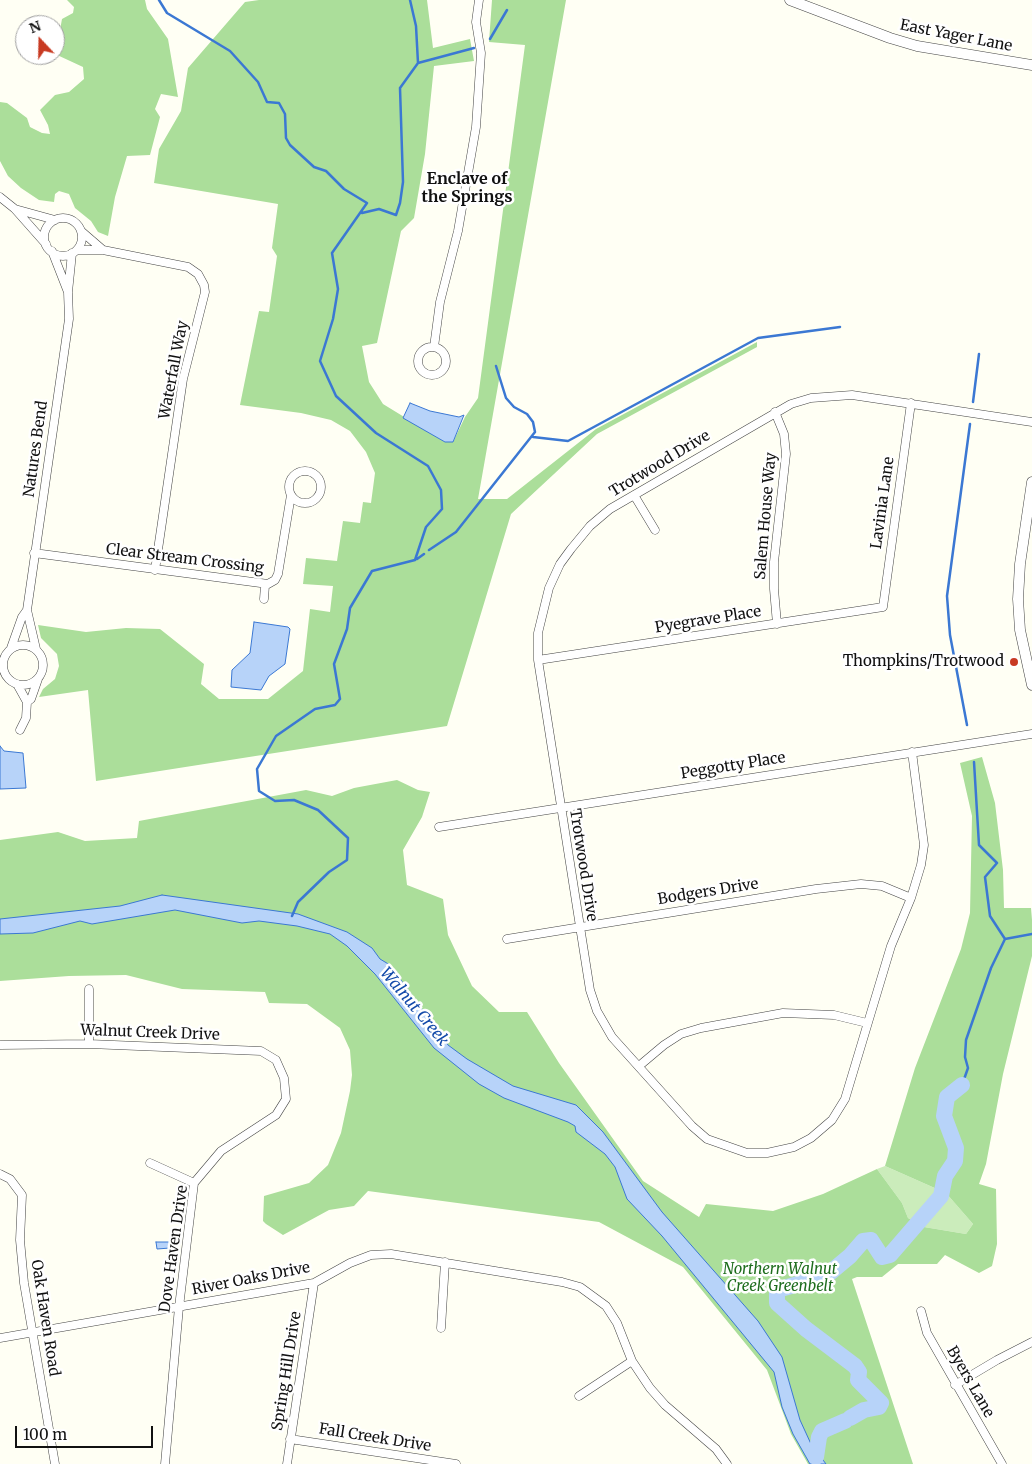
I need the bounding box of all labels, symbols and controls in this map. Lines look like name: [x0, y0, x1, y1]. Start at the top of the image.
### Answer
north arrow: [15, 15, 65, 65]
street label: East Yager Lane: [898, 16, 1014, 56]
text: N: [27, 17, 43, 37]
district label: Enclave of the Springs: [422, 169, 512, 207]
street label: Waterfall Way: [156, 319, 192, 421]
street label: Natures Bend: [20, 400, 52, 498]
street label: Trotwood Drive: [607, 427, 713, 501]
street label: Salem House Way: [751, 452, 781, 580]
street label: Lavinia Lane: [868, 456, 898, 550]
street label: Clear Stream Crossing: [105, 540, 265, 578]
street label: Pyegrave Place: [654, 603, 762, 637]
place label: Thompkins/Trotwood: [843, 653, 1004, 671]
marker: Thompkins/Trotwood: [1008, 656, 1020, 668]
street label: Peggotty Place: [679, 749, 787, 783]
street label: Trotwood Drive: [565, 807, 601, 923]
street label: Bodgers Drive: [656, 875, 760, 909]
water label: Walnut Creek: [376, 964, 452, 1050]
street label: Walnut Creek Drive: [80, 1022, 220, 1044]
street label: Dove Haven Drive: [156, 1184, 192, 1314]
street label: Oak Haven Road: [27, 1258, 63, 1378]
street label: River Oaks Drive: [190, 1259, 312, 1299]
park label: Northern Walnut Creek Greenbelt: [723, 1261, 837, 1296]
street label: Spring Hill Drive: [269, 1310, 305, 1432]
street label: Byers Lane: [942, 1343, 998, 1421]
scale bar: [18, 1416, 155, 1448]
street label: Fall Creek Drive: [318, 1420, 432, 1456]
text: 100 m: [23, 1425, 67, 1444]

